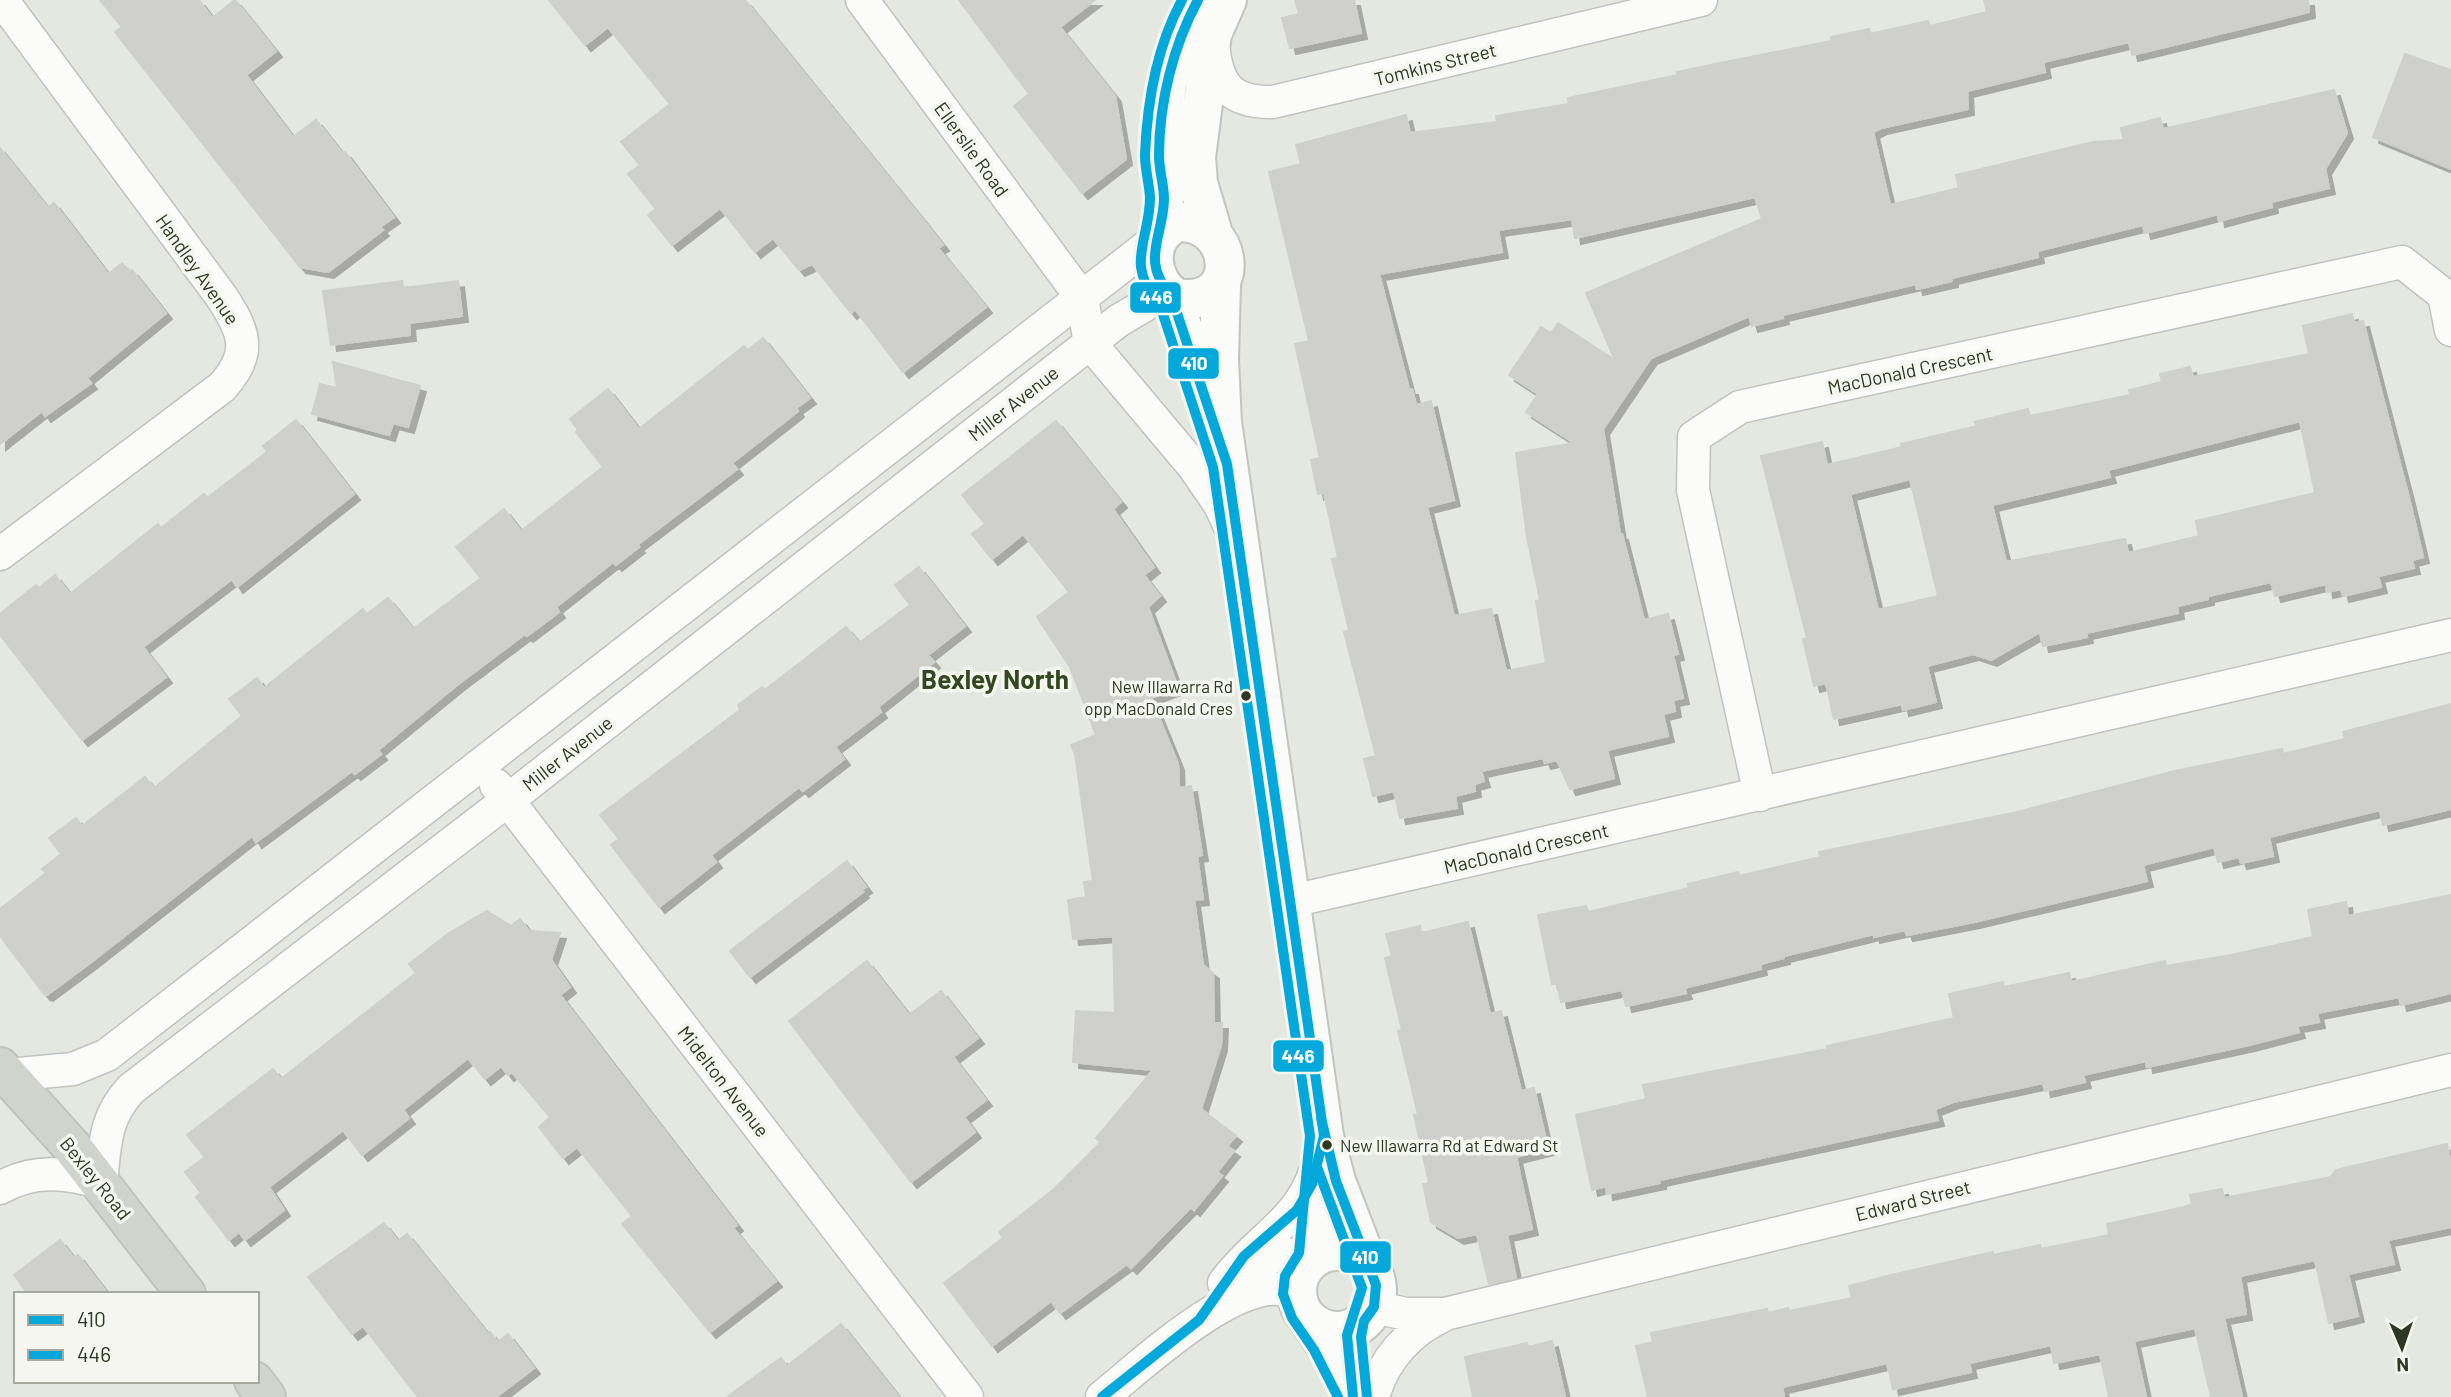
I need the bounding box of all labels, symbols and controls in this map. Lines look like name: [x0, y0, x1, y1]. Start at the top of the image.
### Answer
street label: Tomkins Street: [1372, 38, 1498, 90]
street label: Ellerslie Road: [930, 97, 1014, 201]
street label: Handley Avenue: [151, 209, 245, 329]
line badge: 446: [1129, 281, 1182, 314]
text: 446: [1139, 285, 1173, 308]
street label: MacDonald Crescent: [1825, 341, 1995, 399]
line badge: 410: [1167, 347, 1220, 380]
text: 410: [1180, 351, 1208, 374]
street label: Miller Avenue: [963, 361, 1063, 445]
district label: Bexley North: [921, 663, 1069, 694]
place label: New Illawarra Rd opp MacDonald Cres: [1084, 676, 1233, 718]
marker: New Illawarra Rd opp MacDonald Cres: [1239, 689, 1253, 703]
street label: Miller Avenue: [517, 711, 617, 795]
street label: MacDonald Crescent: [1441, 818, 1611, 878]
street label: Midelton Avenue: [673, 1021, 775, 1141]
line badge: 446: [1272, 1039, 1325, 1073]
text: 446: [1281, 1044, 1315, 1067]
street label: Bexley Road: [56, 1132, 136, 1224]
place label: New Illawarra Rd at Edward St: [1340, 1135, 1558, 1155]
marker: New Illawarra Rd at Edward St: [1320, 1138, 1334, 1152]
street label: Edward Street: [1853, 1175, 1973, 1225]
line badge: 410: [1339, 1240, 1392, 1274]
text: 410: [1351, 1245, 1379, 1268]
legend: [14, 1292, 259, 1383]
text: 410: [77, 1306, 106, 1331]
north arrow: [2367, 1313, 2437, 1383]
text: 446: [77, 1341, 111, 1366]
text: N: [2396, 1354, 2409, 1377]

